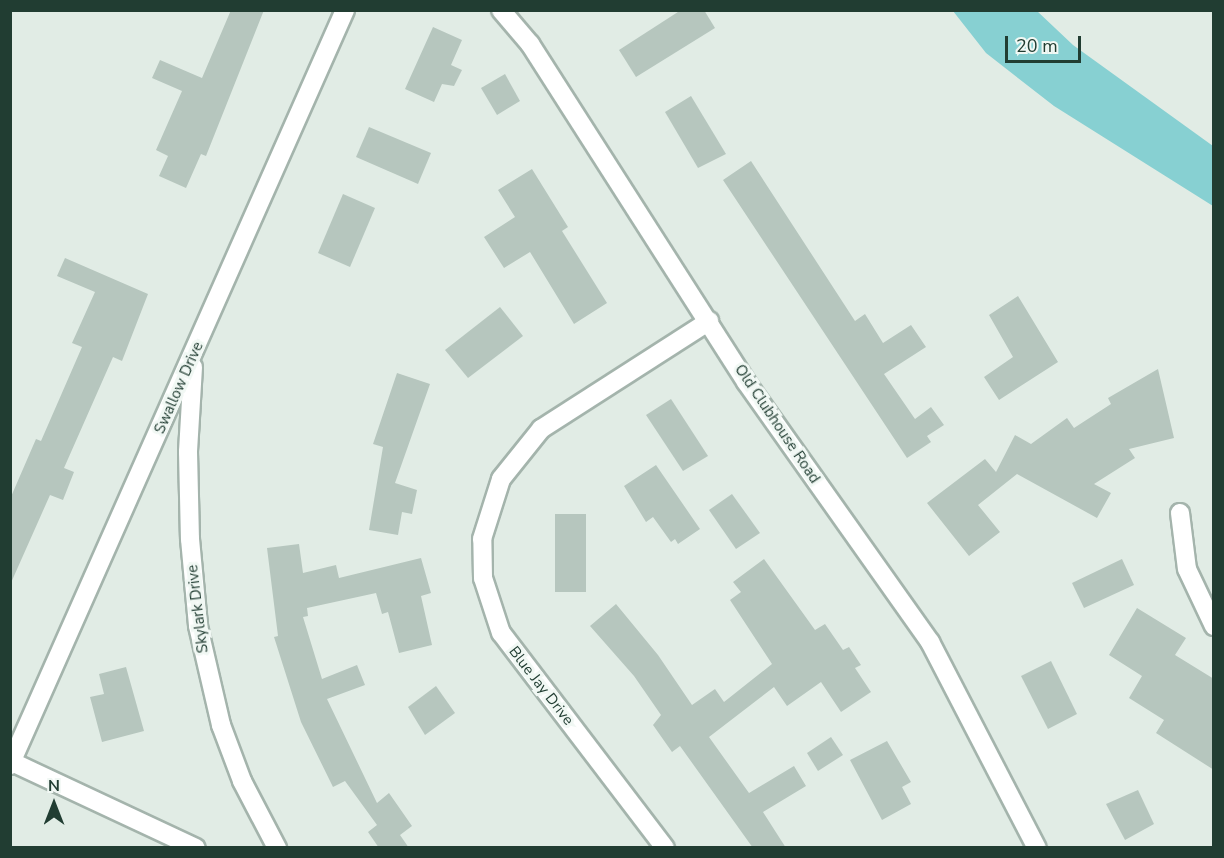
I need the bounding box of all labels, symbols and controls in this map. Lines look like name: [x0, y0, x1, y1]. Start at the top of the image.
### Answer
scale bar: [1008, 24, 1084, 62]
text: 20 m: [1016, 34, 1058, 58]
street label: Swallow Drive: [151, 339, 207, 437]
street label: Old Clubhouse Road: [731, 361, 823, 487]
street label: Skylark Drive: [184, 564, 212, 654]
street label: Blue Jay Drive: [505, 643, 577, 729]
north arrow: [24, 774, 84, 834]
text: N: [48, 775, 60, 797]

